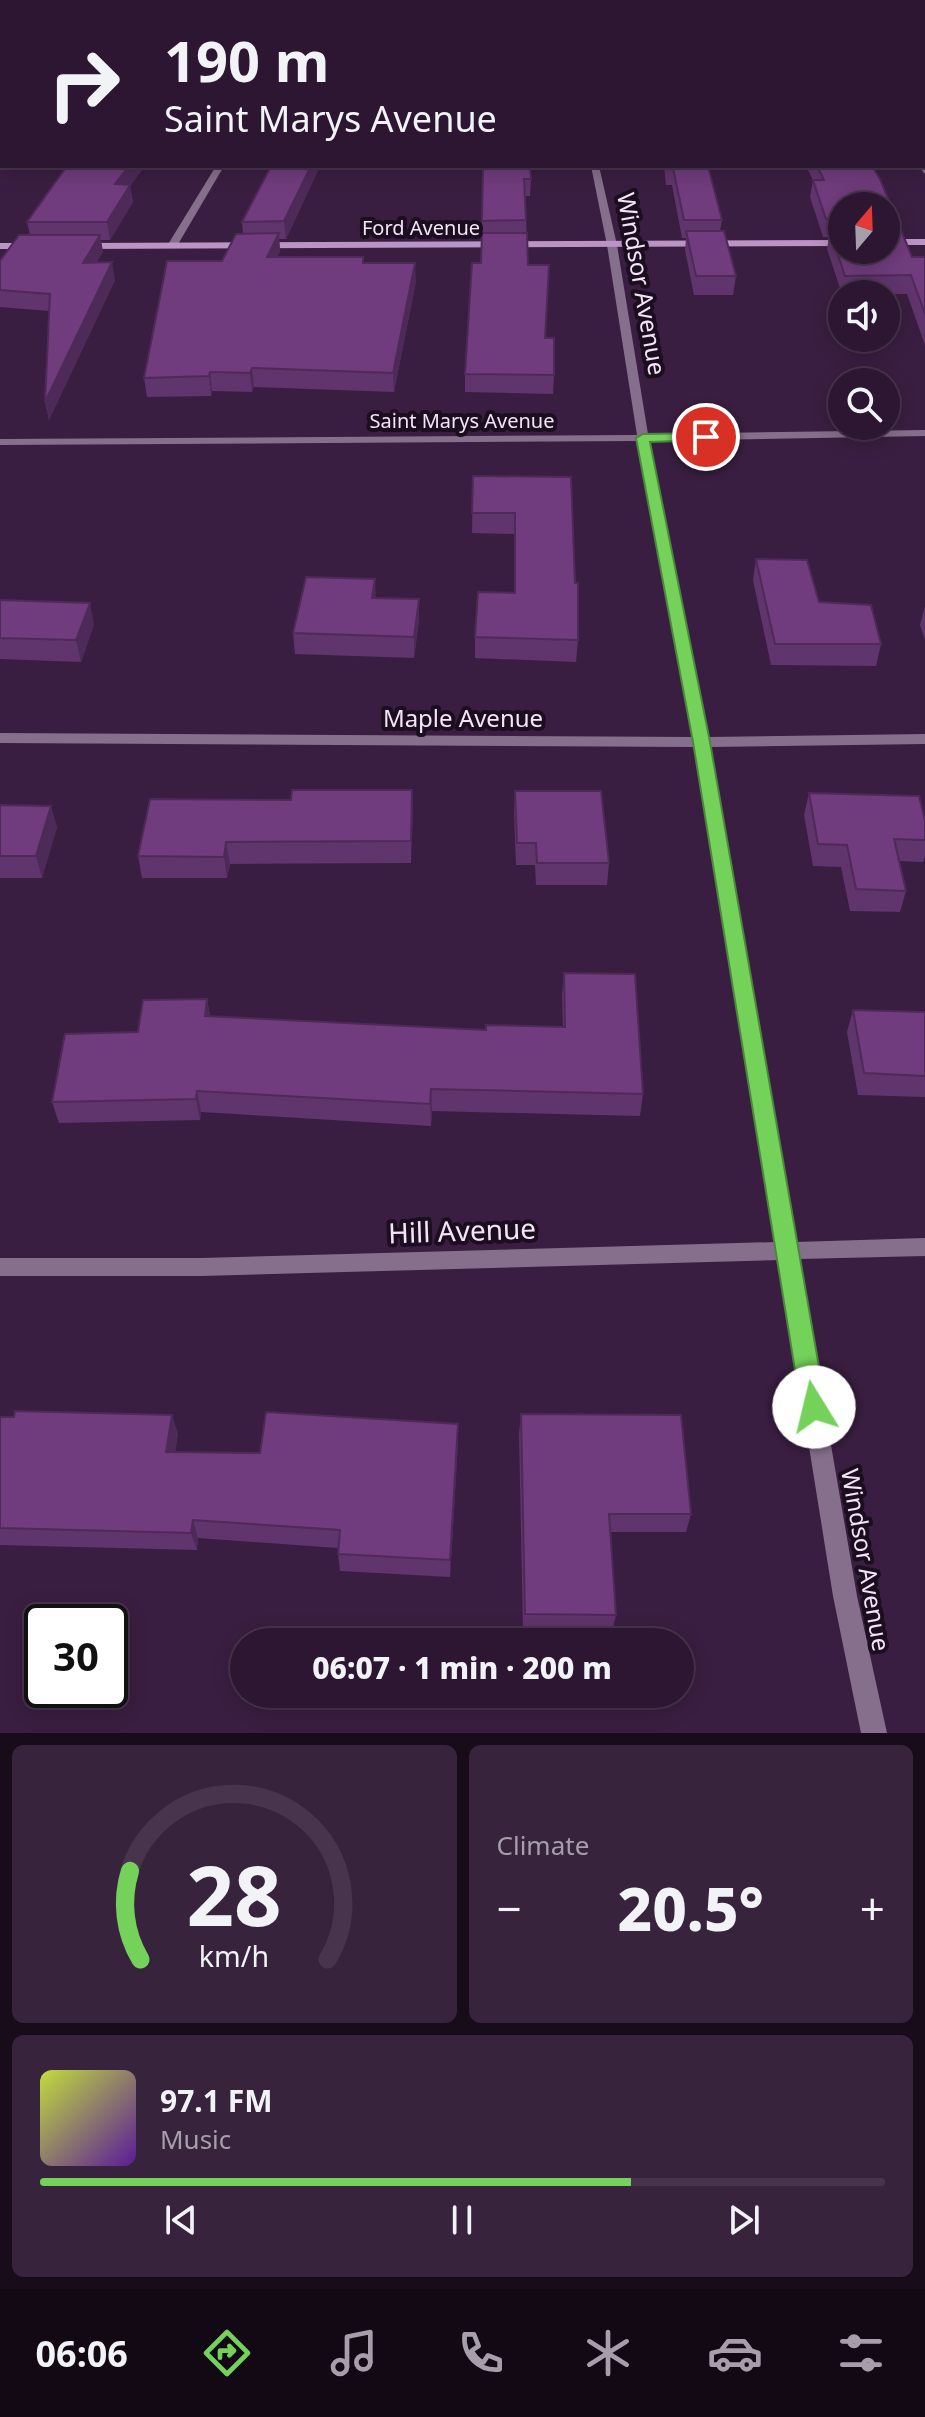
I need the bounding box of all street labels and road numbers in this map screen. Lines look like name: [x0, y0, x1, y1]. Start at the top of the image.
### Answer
street label: Windsor Avenue: [610, 190, 675, 377]
street label: Ford Avenue: [362, 214, 480, 241]
street label: Saint Marys Avenue: [370, 407, 554, 434]
street label: Maple Avenue: [383, 701, 543, 734]
street label: Hill Avenue: [387, 1208, 537, 1252]
street label: Windsor Avenue: [834, 1466, 899, 1653]

